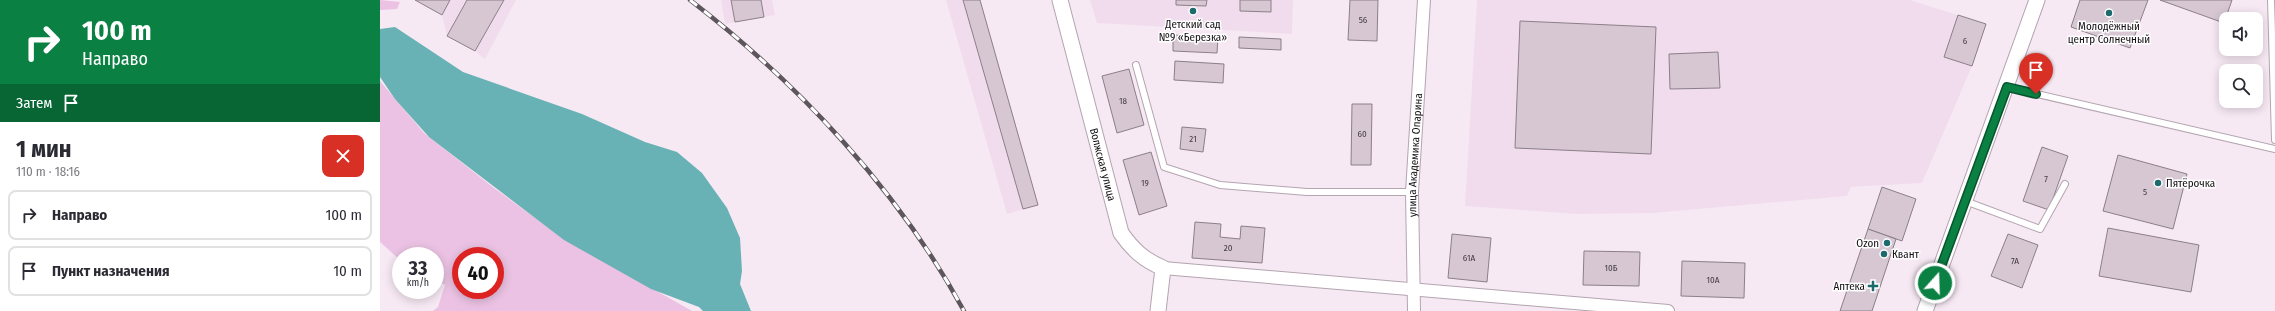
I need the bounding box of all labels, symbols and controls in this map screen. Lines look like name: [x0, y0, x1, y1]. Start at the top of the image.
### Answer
marker: Детский сад №9 «Березка»: [1188, 6, 1198, 16]
marker: Молодёжный центр Солнечный: [2104, 8, 2114, 18]
map controls: [2219, 12, 2263, 108]
button: sound: [2219, 12, 2263, 56]
text: 100 m: [82, 14, 152, 47]
house number: 56: [1359, 15, 1368, 25]
icon: right: [16, 16, 68, 68]
place label: Детский сад №9 «Березка»: [1159, 18, 1227, 44]
place label: Молодёжный центр Солнечный: [2068, 20, 2150, 46]
house number: 6: [1963, 36, 1968, 46]
text: Направо: [82, 48, 148, 70]
pin: [2019, 53, 2053, 94]
icon: arrive: [2025, 59, 2047, 81]
button: search: [2219, 64, 2263, 108]
icon: arrive: [60, 92, 82, 114]
street label: улица Академика Опарина: [1406, 93, 1425, 217]
text: Затем: [16, 94, 52, 112]
house number: 18: [1119, 96, 1128, 106]
street label: Волжская улица: [1087, 127, 1118, 203]
house number: 60: [1357, 129, 1367, 139]
house number: 21: [1189, 134, 1197, 144]
text: 1 мин: [16, 135, 71, 163]
button: close: [322, 135, 364, 177]
text: 110 m · 18:16: [16, 164, 80, 179]
house number: 7: [2044, 174, 2048, 184]
place label: Пятёрочка: [2166, 177, 2215, 190]
house number: 19: [1141, 178, 1149, 188]
marker: Пятёрочка: [2153, 178, 2163, 188]
house number: 5: [2143, 187, 2147, 197]
icon: right: [18, 204, 40, 226]
text: Направо: [52, 206, 107, 224]
text: 100 m: [325, 206, 362, 224]
place label: Ozon: [1856, 237, 1879, 250]
marker: Ozon: [1882, 238, 1892, 248]
house number: 20: [1224, 243, 1233, 253]
speed limit sign: 40: [452, 247, 504, 299]
place label: Квант: [1892, 248, 1920, 261]
marker: Квант: [1879, 249, 1889, 259]
house number: 61А: [1463, 253, 1475, 263]
text: 33: [409, 256, 427, 280]
house number: 7А: [2011, 256, 2019, 266]
icon: arrive: [18, 260, 40, 282]
text: Пункт назначения: [52, 262, 170, 280]
text: 10 m: [333, 262, 362, 280]
position arrow: [1914, 262, 1956, 304]
house number: 10Б: [1605, 263, 1618, 273]
house number: 10А: [1707, 275, 1720, 285]
text: km/h: [407, 277, 429, 289]
place label: Аптека: [1833, 280, 1865, 293]
marker: Аптека: [1868, 281, 1878, 291]

